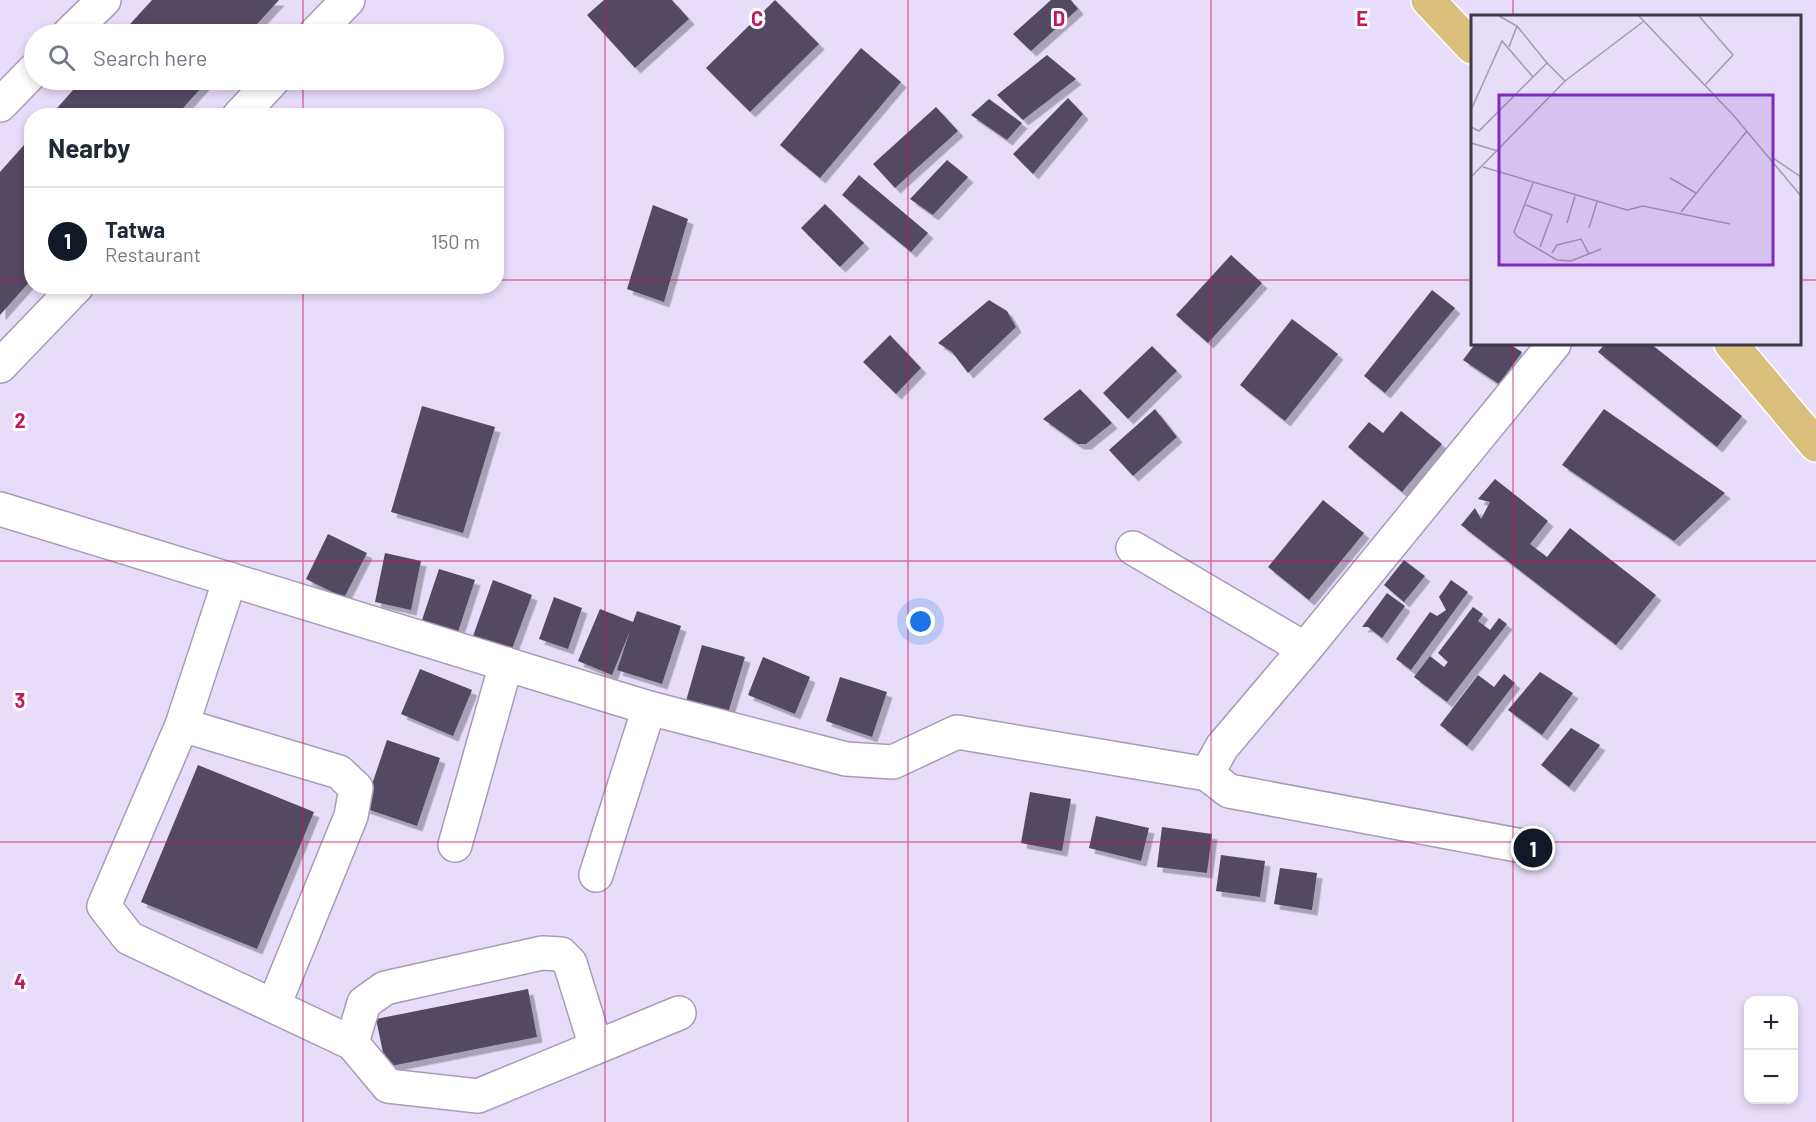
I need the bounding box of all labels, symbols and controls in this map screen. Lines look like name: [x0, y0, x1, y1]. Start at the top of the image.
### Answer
text: C: [751, 6, 763, 30]
text: D: [1053, 6, 1065, 30]
text: E: [1356, 6, 1368, 30]
inset map: [1471, 15, 1801, 345]
search box: [24, 24, 504, 90]
icon: search: [45, 41, 78, 74]
text: Search here: [93, 44, 207, 70]
text: Nearby: [48, 132, 130, 163]
text: Tatwa: [105, 216, 165, 242]
text: 1: [64, 229, 71, 253]
text: 150 m: [431, 229, 480, 253]
text: Restaurant: [105, 242, 201, 266]
text: 2: [14, 408, 26, 432]
your location: [906, 607, 935, 636]
text: 3: [15, 688, 25, 712]
pin: 1: [1514, 826, 1552, 870]
text: 4: [14, 969, 26, 993]
map controls: [1744, 996, 1798, 1104]
button: +: [1744, 996, 1798, 1050]
button: −: [1744, 1050, 1798, 1104]

